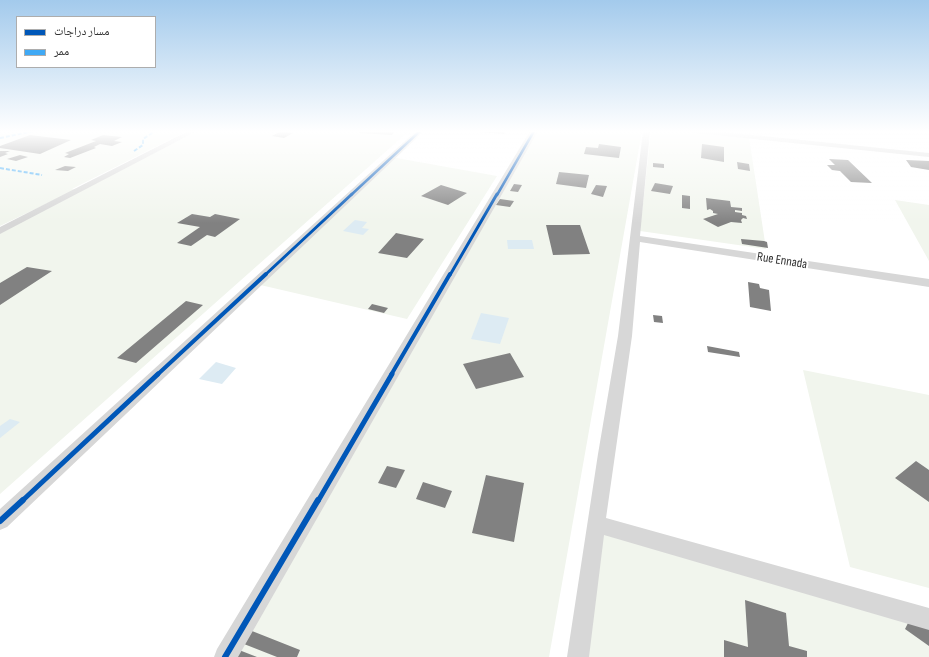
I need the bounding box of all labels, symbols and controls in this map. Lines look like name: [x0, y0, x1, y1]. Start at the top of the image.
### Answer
legend: [16, 16, 156, 68]
text: مسار دراجات: [54, 24, 109, 39]
text: ممر: [54, 44, 69, 59]
street label: Rue Ennada: [756, 249, 808, 273]

